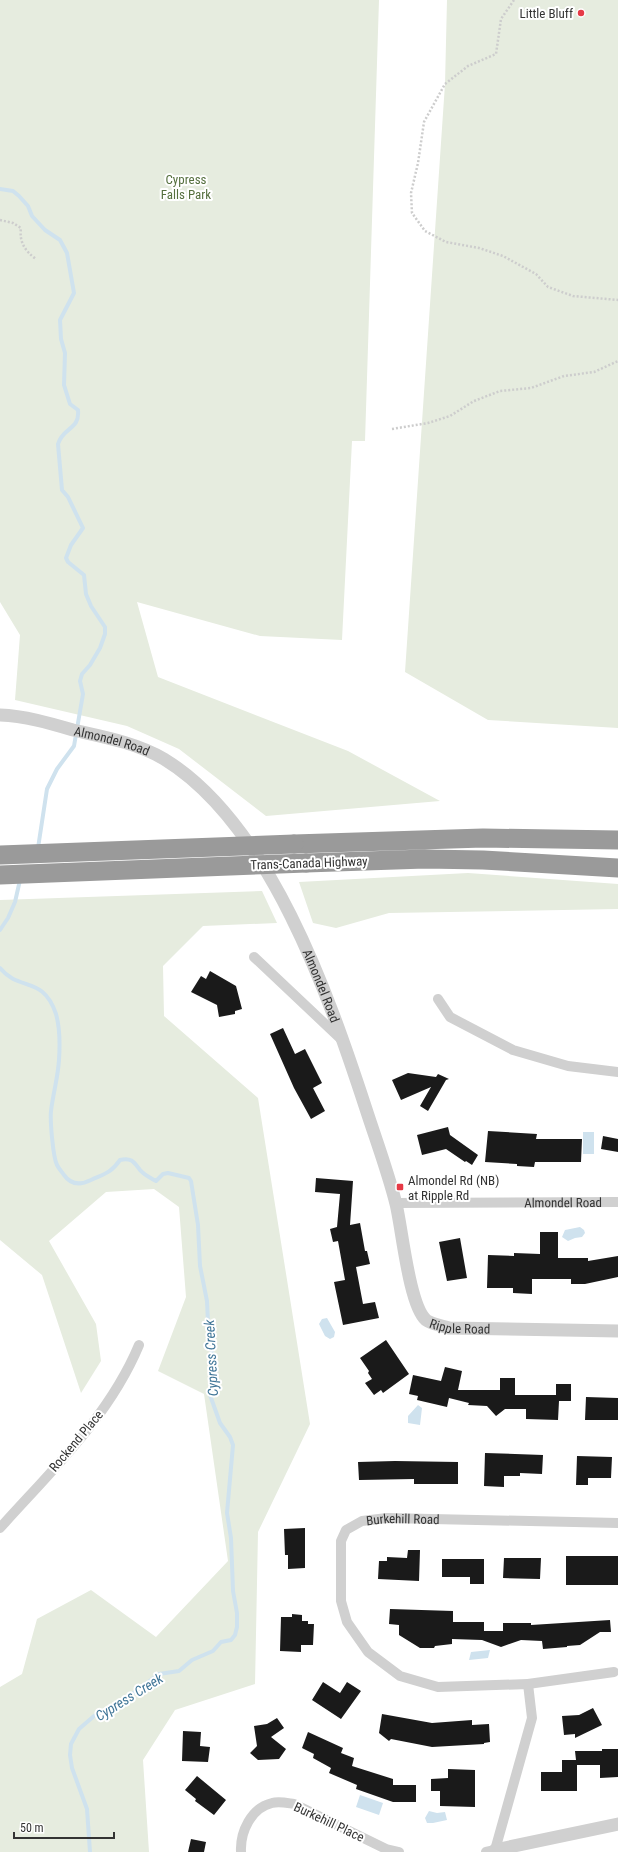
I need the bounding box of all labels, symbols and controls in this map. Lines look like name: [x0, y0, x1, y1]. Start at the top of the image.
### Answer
place label: Little Bluff: [519, 6, 573, 21]
marker: Little Bluff: [576, 8, 586, 18]
park label: Cypress Falls Park: [161, 172, 211, 202]
street label: Almondel Road: [73, 723, 152, 758]
street label: Trans-Canada Highway: [250, 853, 368, 873]
street label: Almondel Road: [300, 947, 343, 1024]
place label: Almondel Rd (NB) at Ripple Rd: [408, 1173, 499, 1203]
marker: Almondel Rd (NB) at Ripple Rd: [395, 1182, 405, 1192]
street label: Almondel Road: [524, 1195, 602, 1210]
street label: Ripple Road: [428, 1315, 490, 1336]
water label: Cypress Creek: [201, 1318, 221, 1397]
street label: Rockend Place: [46, 1407, 106, 1475]
street label: Burkehill Road: [365, 1510, 440, 1528]
water label: Cypress Creek: [92, 1669, 166, 1724]
street label: Burkehill Place: [291, 1799, 367, 1845]
scale bar: [14, 1814, 114, 1840]
text: 50 m: [20, 1821, 44, 1835]

